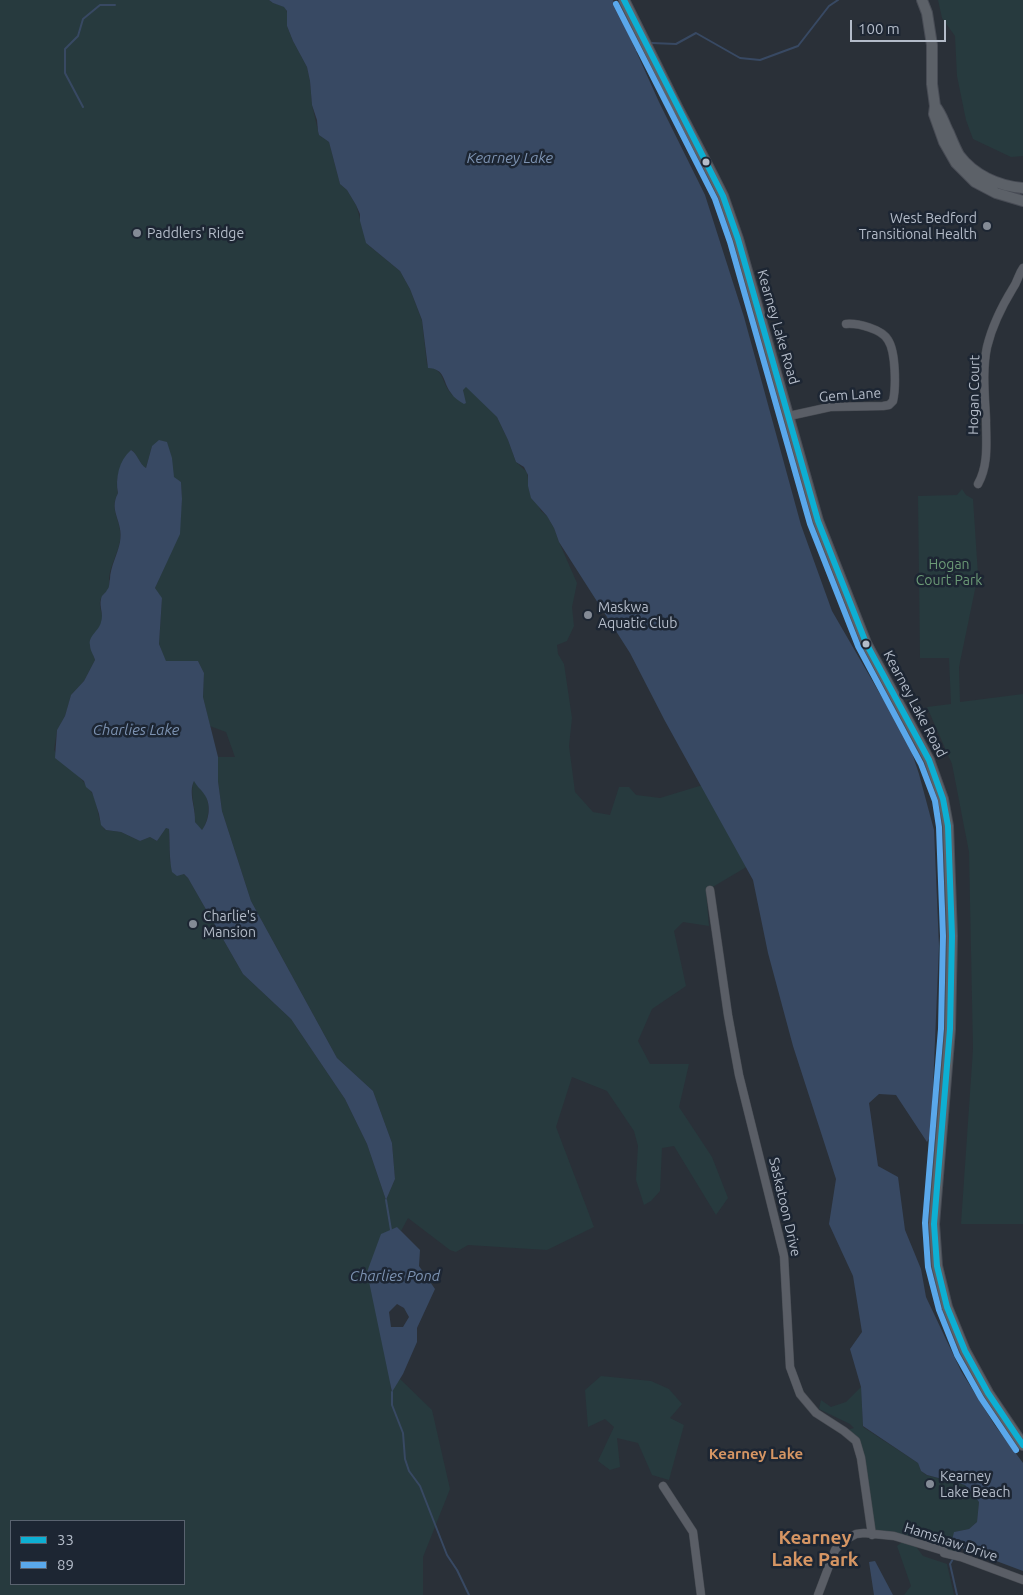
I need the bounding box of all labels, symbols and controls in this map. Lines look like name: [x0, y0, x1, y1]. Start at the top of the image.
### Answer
scale bar: [853, 10, 949, 42]
text: 100 m: [858, 20, 900, 37]
water label: Kearney Lake: [467, 149, 553, 167]
unlabelled marker: [701, 157, 711, 167]
place label: West Bedford Transitional Health: [859, 210, 977, 242]
marker: West Bedford Transitional Health: [981, 220, 993, 232]
place label: Paddlers' Ridge: [147, 225, 244, 241]
marker: Paddlers' Ridge: [131, 227, 143, 239]
street label: Kearney Lake Road: [754, 268, 802, 386]
street label: Hogan Court: [965, 355, 983, 435]
street label: Gem Lane: [818, 384, 882, 406]
park label: Hogan Court Park: [916, 556, 982, 588]
place label: Maskwa Aquatic Club: [598, 599, 678, 632]
marker: Maskwa Aquatic Club: [582, 609, 594, 621]
unlabelled marker: [861, 639, 871, 649]
street label: Kearney Lake Road: [880, 648, 950, 760]
water label: Charlies Lake: [93, 721, 179, 739]
place label: Charlie's Mansion: [203, 908, 256, 940]
marker: Charlie's Mansion: [187, 918, 199, 930]
street label: Saskatoon Drive: [765, 1156, 805, 1258]
water label: Charlies Pond: [350, 1267, 440, 1285]
district label: Kearney Lake: [709, 1445, 803, 1463]
place label: Kearney Lake Beach: [940, 1468, 1010, 1500]
marker: Kearney Lake Beach: [924, 1478, 936, 1490]
street label: Hamshaw Drive: [902, 1519, 1000, 1565]
legend: [10, 1520, 185, 1585]
district label: Kearney Lake Park: [772, 1527, 858, 1571]
text: 33: [57, 1531, 74, 1548]
text: 89: [57, 1556, 74, 1573]

